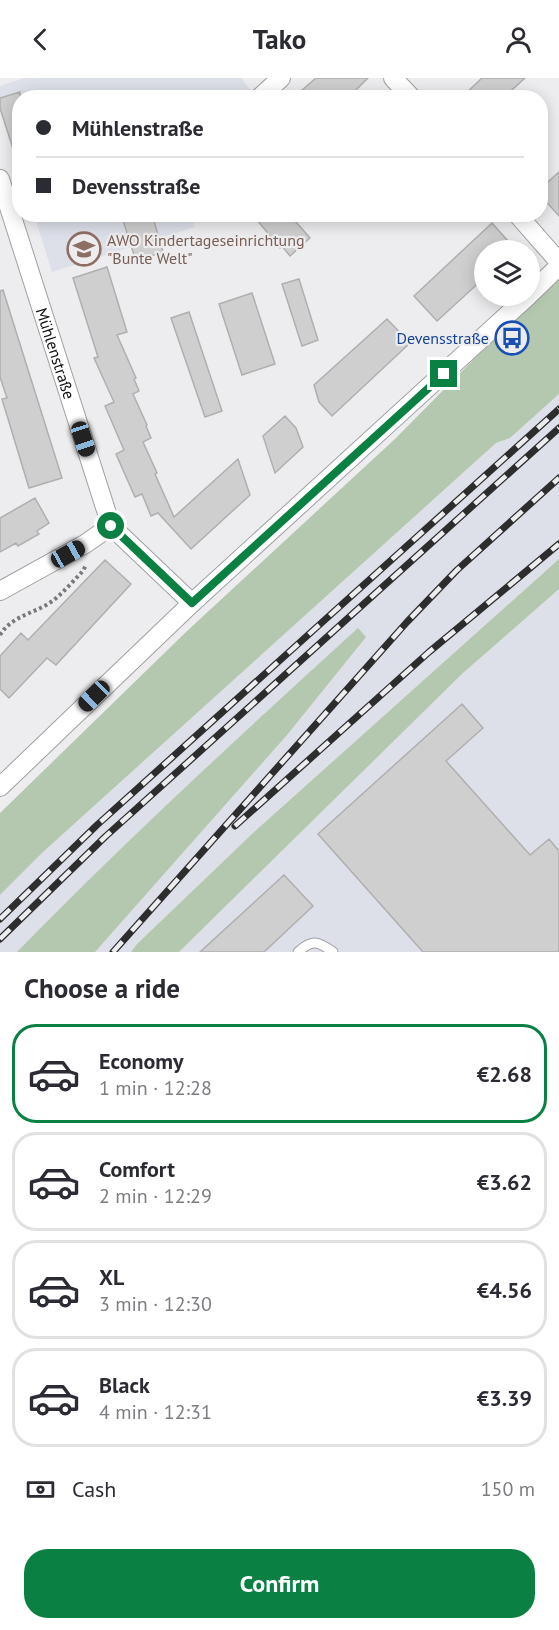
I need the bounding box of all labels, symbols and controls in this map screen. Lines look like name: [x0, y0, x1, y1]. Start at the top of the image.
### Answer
text: Tako: [253, 22, 306, 56]
icon: back: [24, 23, 57, 56]
icon: person: [502, 23, 535, 56]
text: Mühlenstraße: [72, 114, 204, 142]
text: Devensstraße: [72, 172, 201, 200]
place label: AWO Kindertageseinrichtung "Bunte Welt": [107, 230, 305, 268]
school or university icon: AWO Kindertageseinrichtung "Bunte Welt": [66, 231, 102, 267]
map controls: [474, 240, 540, 306]
button: layers: [474, 240, 540, 306]
street label: Mühlenstraße: [32, 305, 80, 402]
bus stop icon: Devensstraße: [494, 320, 530, 356]
place label: Devensstraße: [396, 328, 489, 348]
route end: [430, 360, 457, 387]
car: [69, 419, 97, 459]
route start: [97, 512, 124, 539]
car: [48, 537, 88, 571]
car: [75, 677, 113, 715]
text: Choose a ride: [24, 971, 180, 1005]
icon: car: [27, 1047, 81, 1101]
text: Economy: [99, 1047, 183, 1075]
text: €2.68: [477, 1060, 532, 1088]
text: 1 min · 12:28: [99, 1075, 212, 1101]
icon: car: [27, 1155, 81, 1209]
text: Comfort: [99, 1155, 175, 1183]
text: €3.62: [477, 1168, 532, 1196]
text: 2 min · 12:29: [99, 1183, 212, 1209]
icon: car: [27, 1263, 81, 1317]
text: XL: [99, 1263, 124, 1291]
text: €4.56: [477, 1276, 532, 1304]
text: 3 min · 12:30: [99, 1291, 212, 1317]
icon: car: [27, 1371, 81, 1425]
text: Black: [99, 1371, 150, 1399]
text: €3.39: [477, 1384, 532, 1412]
text: 4 min · 12:31: [99, 1399, 212, 1425]
icon: cash: [24, 1473, 57, 1506]
text: Cash: [72, 1475, 116, 1503]
text: 150 m: [481, 1476, 535, 1502]
button: Confirm: [24, 1549, 535, 1618]

